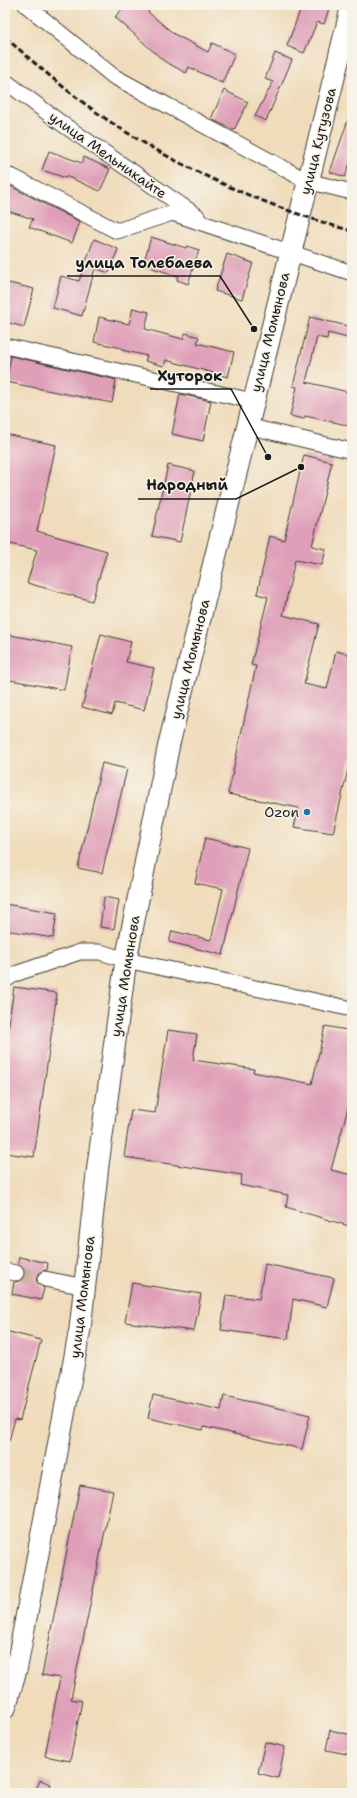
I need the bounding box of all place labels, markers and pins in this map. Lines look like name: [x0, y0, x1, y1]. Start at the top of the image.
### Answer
callout: улица Толебаева: [67, 249, 220, 276]
callout: Хуторок: [150, 362, 231, 389]
callout: Народный: [138, 472, 236, 499]
place label: Ozon: [264, 803, 299, 821]
marker: Ozon: [302, 807, 312, 817]

